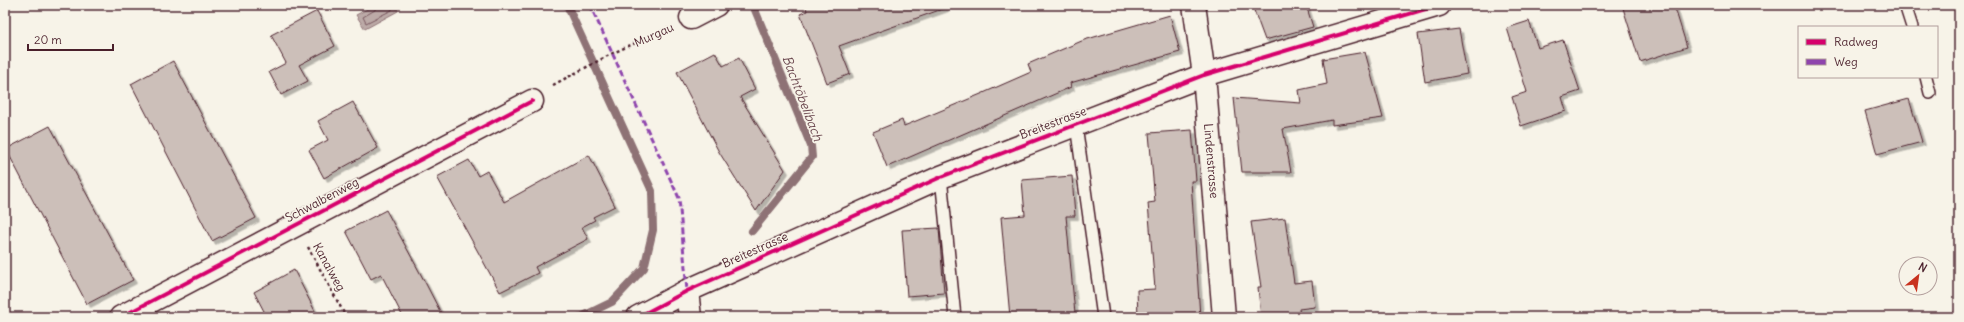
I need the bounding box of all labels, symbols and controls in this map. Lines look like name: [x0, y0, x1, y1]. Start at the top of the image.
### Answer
street label: Murgau: [632, 19, 676, 50]
scale bar: [28, 26, 113, 52]
legend: [1798, 26, 1938, 78]
text: 20 m: [34, 32, 62, 47]
text: Radweg: [1834, 34, 1878, 49]
water label: Bachtöbelibach: [778, 53, 827, 144]
text: Weg: [1834, 54, 1858, 69]
street label: Breitestrasse: [1017, 103, 1088, 142]
street label: Lindenstrasse: [1201, 123, 1222, 199]
street label: Schwalbenweg: [282, 174, 361, 225]
street label: Breitestrasse: [720, 228, 790, 271]
street label: Kanalweg: [310, 240, 349, 294]
north arrow: [1898, 256, 1938, 296]
text: N: [1916, 259, 1930, 275]

